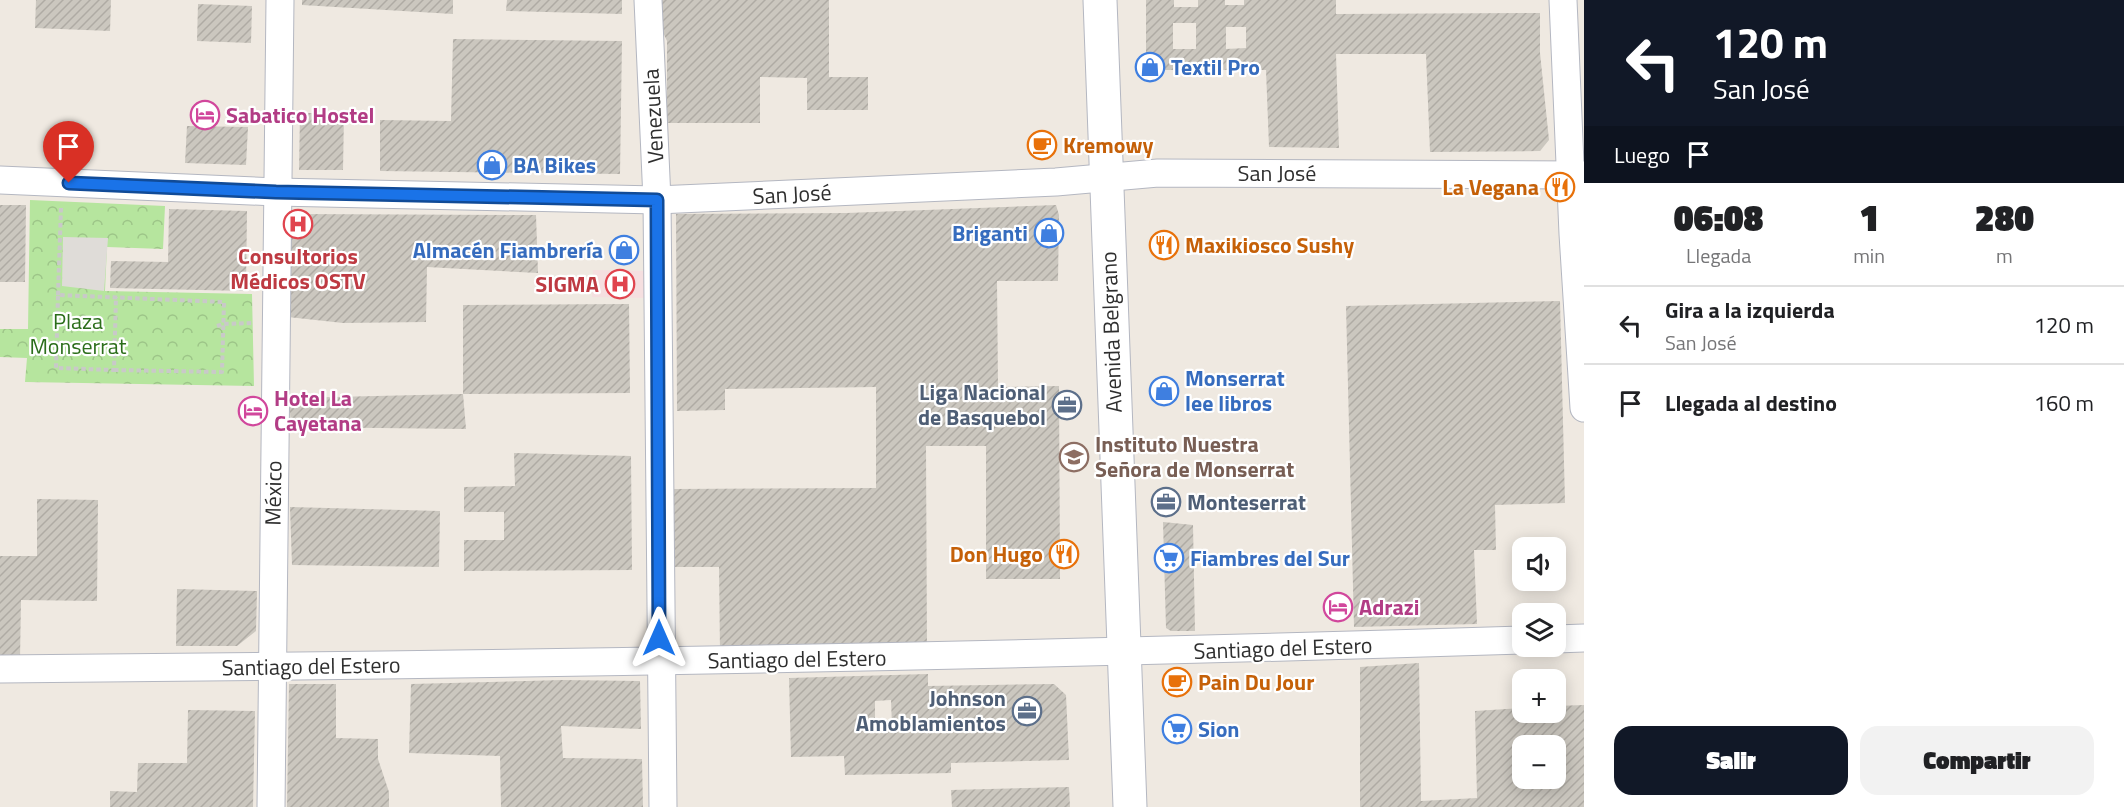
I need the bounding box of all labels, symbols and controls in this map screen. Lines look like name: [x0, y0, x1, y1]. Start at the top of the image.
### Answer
text: 120 m: [1713, 10, 1828, 74]
icon: left: [1614, 24, 1692, 102]
place label: Textil Pro: [1171, 50, 1260, 84]
shop icon: Textil Pro: [1134, 51, 1166, 83]
street label: Venezuela: [634, 68, 672, 164]
text: San José: [1713, 68, 1810, 109]
place label: Sabatico Hostel: [226, 98, 374, 132]
hotel icon: Sabatico Hostel: [189, 99, 221, 131]
pin: [43, 121, 94, 183]
place label: Kremowy: [1063, 128, 1153, 162]
cafe icon: Kremowy: [1026, 129, 1058, 161]
icon: arrive: [52, 130, 85, 163]
text: Luego: [1614, 138, 1670, 172]
icon: arrive: [1682, 138, 1715, 171]
place label: BA Bikes: [513, 148, 596, 182]
shop icon: BA Bikes: [476, 149, 508, 181]
street label: San José: [1238, 156, 1316, 190]
place label: La Vegana: [1442, 170, 1539, 204]
restaurant icon: La Vegana: [1544, 171, 1576, 203]
street label: San José: [752, 175, 832, 213]
text: 06:08: [1674, 190, 1763, 245]
text: 1: [1859, 190, 1879, 245]
text: 280: [1975, 190, 2034, 245]
hospital icon: Consultorios Médicos OSTV: [282, 208, 314, 240]
place label: Briganti: [952, 216, 1028, 250]
shop icon: Briganti: [1033, 217, 1065, 249]
place label: Maxikiosco Sushy: [1185, 228, 1354, 262]
restaurant icon: Maxikiosco Sushy: [1148, 229, 1180, 261]
place label: Almacén Fiambrería: [413, 233, 603, 267]
shop icon: Almacén Fiambrería: [608, 234, 640, 266]
place label: Consultorios Médicos OSTV: [230, 239, 366, 298]
text: Llegada: [1686, 240, 1751, 271]
text: min: [1853, 240, 1885, 271]
text: m: [1996, 240, 2013, 271]
street label: Avenida Belgrano: [1091, 251, 1131, 413]
place label: SIGMA: [535, 267, 599, 301]
hospital icon: SIGMA: [604, 268, 636, 300]
text: Gira a la izquierda: [1665, 293, 1835, 327]
park label: Plaza Monserrat: [29, 304, 127, 363]
text: 120 m: [2034, 308, 2094, 342]
icon: left: [1614, 309, 1647, 342]
text: San José: [1665, 327, 1737, 358]
place label: Monserrat lee libros: [1185, 361, 1285, 420]
place label: Liga Nacional de Basquebol: [918, 375, 1046, 434]
shop icon: Monserrat lee libros: [1148, 375, 1180, 407]
place label: Hotel La Cayetana: [274, 381, 362, 440]
text: Llegada al destino: [1665, 386, 1837, 420]
text: 160 m: [2034, 386, 2094, 420]
icon: arrive: [1614, 387, 1647, 420]
office icon: Liga Nacional de Basquebol: [1051, 389, 1083, 421]
hotel icon: Hotel La Cayetana: [237, 395, 269, 427]
place label: Instituto Nuestra Señora de Monserrat: [1095, 427, 1294, 486]
school or university icon: Instituto Nuestra Señora de Monserrat: [1058, 441, 1090, 473]
street label: México: [255, 460, 291, 526]
place label: Monteserrat: [1187, 485, 1306, 519]
office icon: Monteserrat: [1150, 486, 1182, 518]
place label: Don Hugo: [950, 537, 1043, 571]
map controls: [1512, 537, 1566, 789]
button: sound: [1512, 537, 1566, 591]
restaurant icon: Don Hugo: [1048, 538, 1080, 570]
place label: Fiambres del Sur: [1190, 541, 1350, 575]
supermarket icon: Fiambres del Sur: [1153, 542, 1185, 574]
place label: Adrazi: [1359, 590, 1419, 624]
hotel icon: Adrazi: [1322, 591, 1354, 623]
button: layers: [1512, 603, 1566, 657]
position arrow: [627, 606, 691, 670]
street label: Santiago del Estero: [1193, 628, 1373, 668]
street label: Santiago del Estero: [707, 640, 887, 678]
street label: Santiago del Estero: [221, 647, 401, 685]
place label: Pain Du Jour: [1198, 665, 1314, 699]
cafe icon: Pain Du Jour: [1161, 666, 1193, 698]
button: +: [1512, 669, 1566, 723]
place label: Johnson Amoblamientos: [856, 681, 1006, 740]
office icon: Johnson Amoblamientos: [1011, 695, 1043, 727]
place label: Sion: [1198, 712, 1240, 746]
supermarket icon: Sion: [1161, 713, 1193, 745]
button: Salir: [1614, 726, 1848, 795]
button: Compartir: [1860, 726, 2094, 795]
button: −: [1512, 735, 1566, 789]

